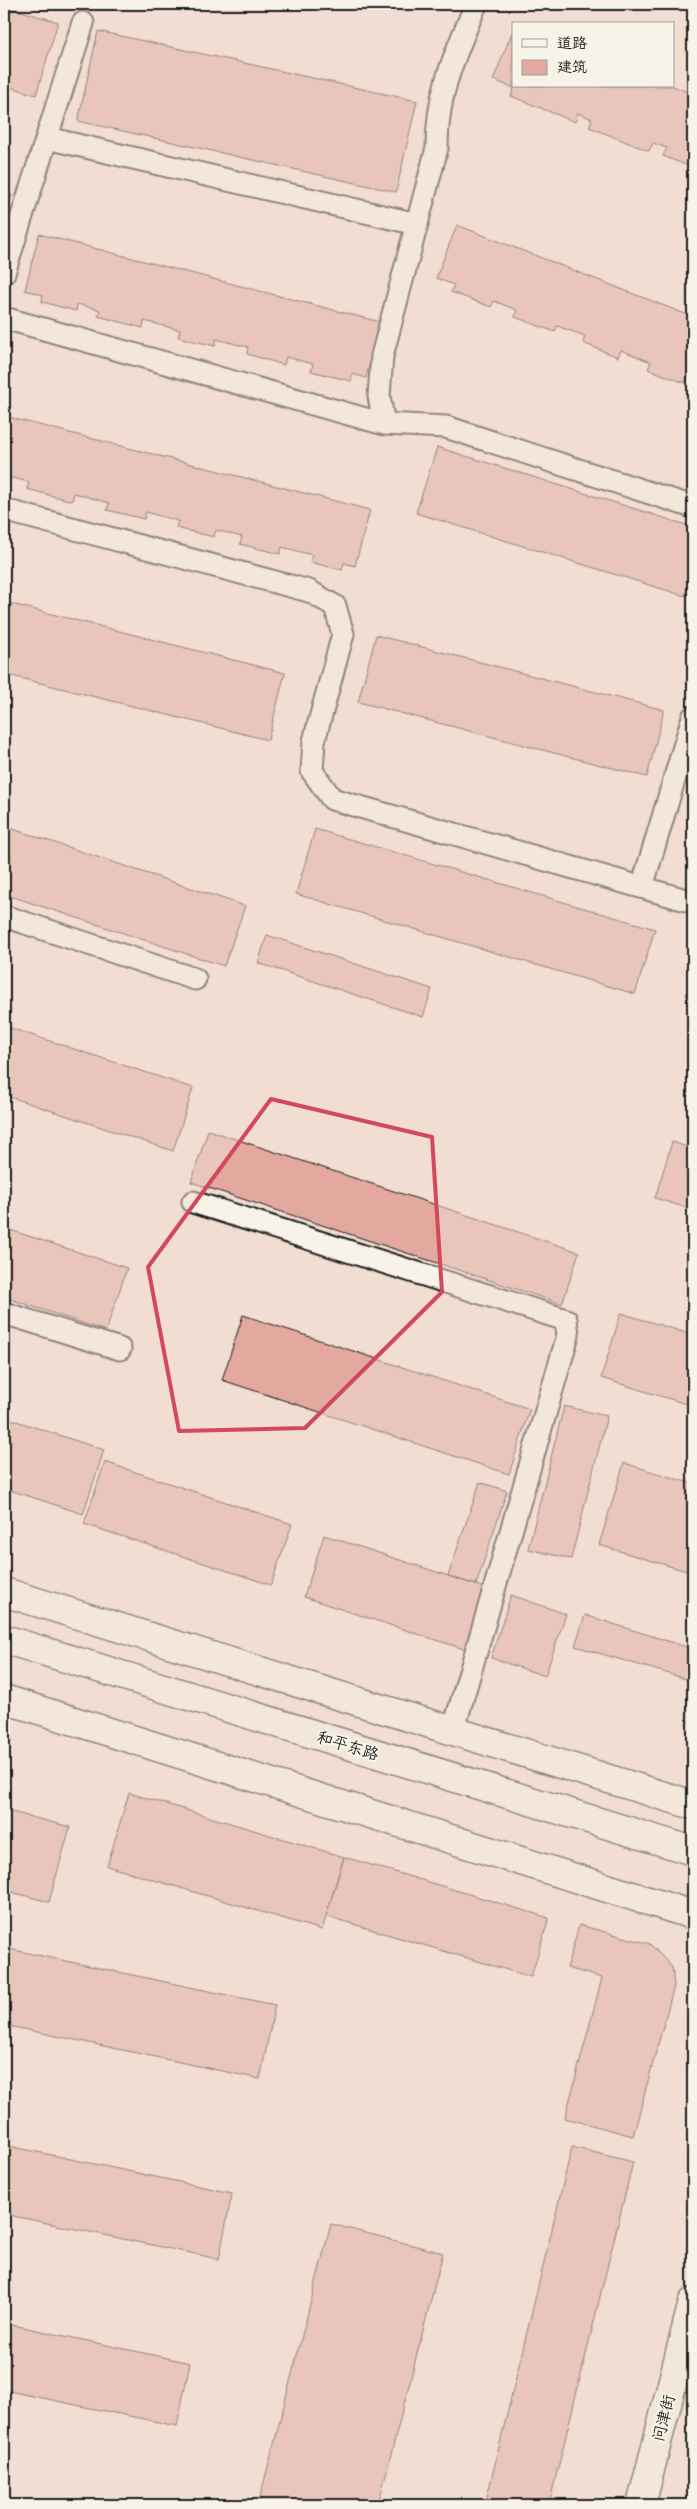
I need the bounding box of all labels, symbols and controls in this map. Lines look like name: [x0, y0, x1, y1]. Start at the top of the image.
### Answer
legend: [512, 22, 674, 88]
text: 道路: [557, 34, 587, 52]
text: 建筑: [557, 58, 587, 76]
street label: 和平东路: [314, 1727, 381, 1764]
street label: 问津街: [648, 2393, 679, 2444]

